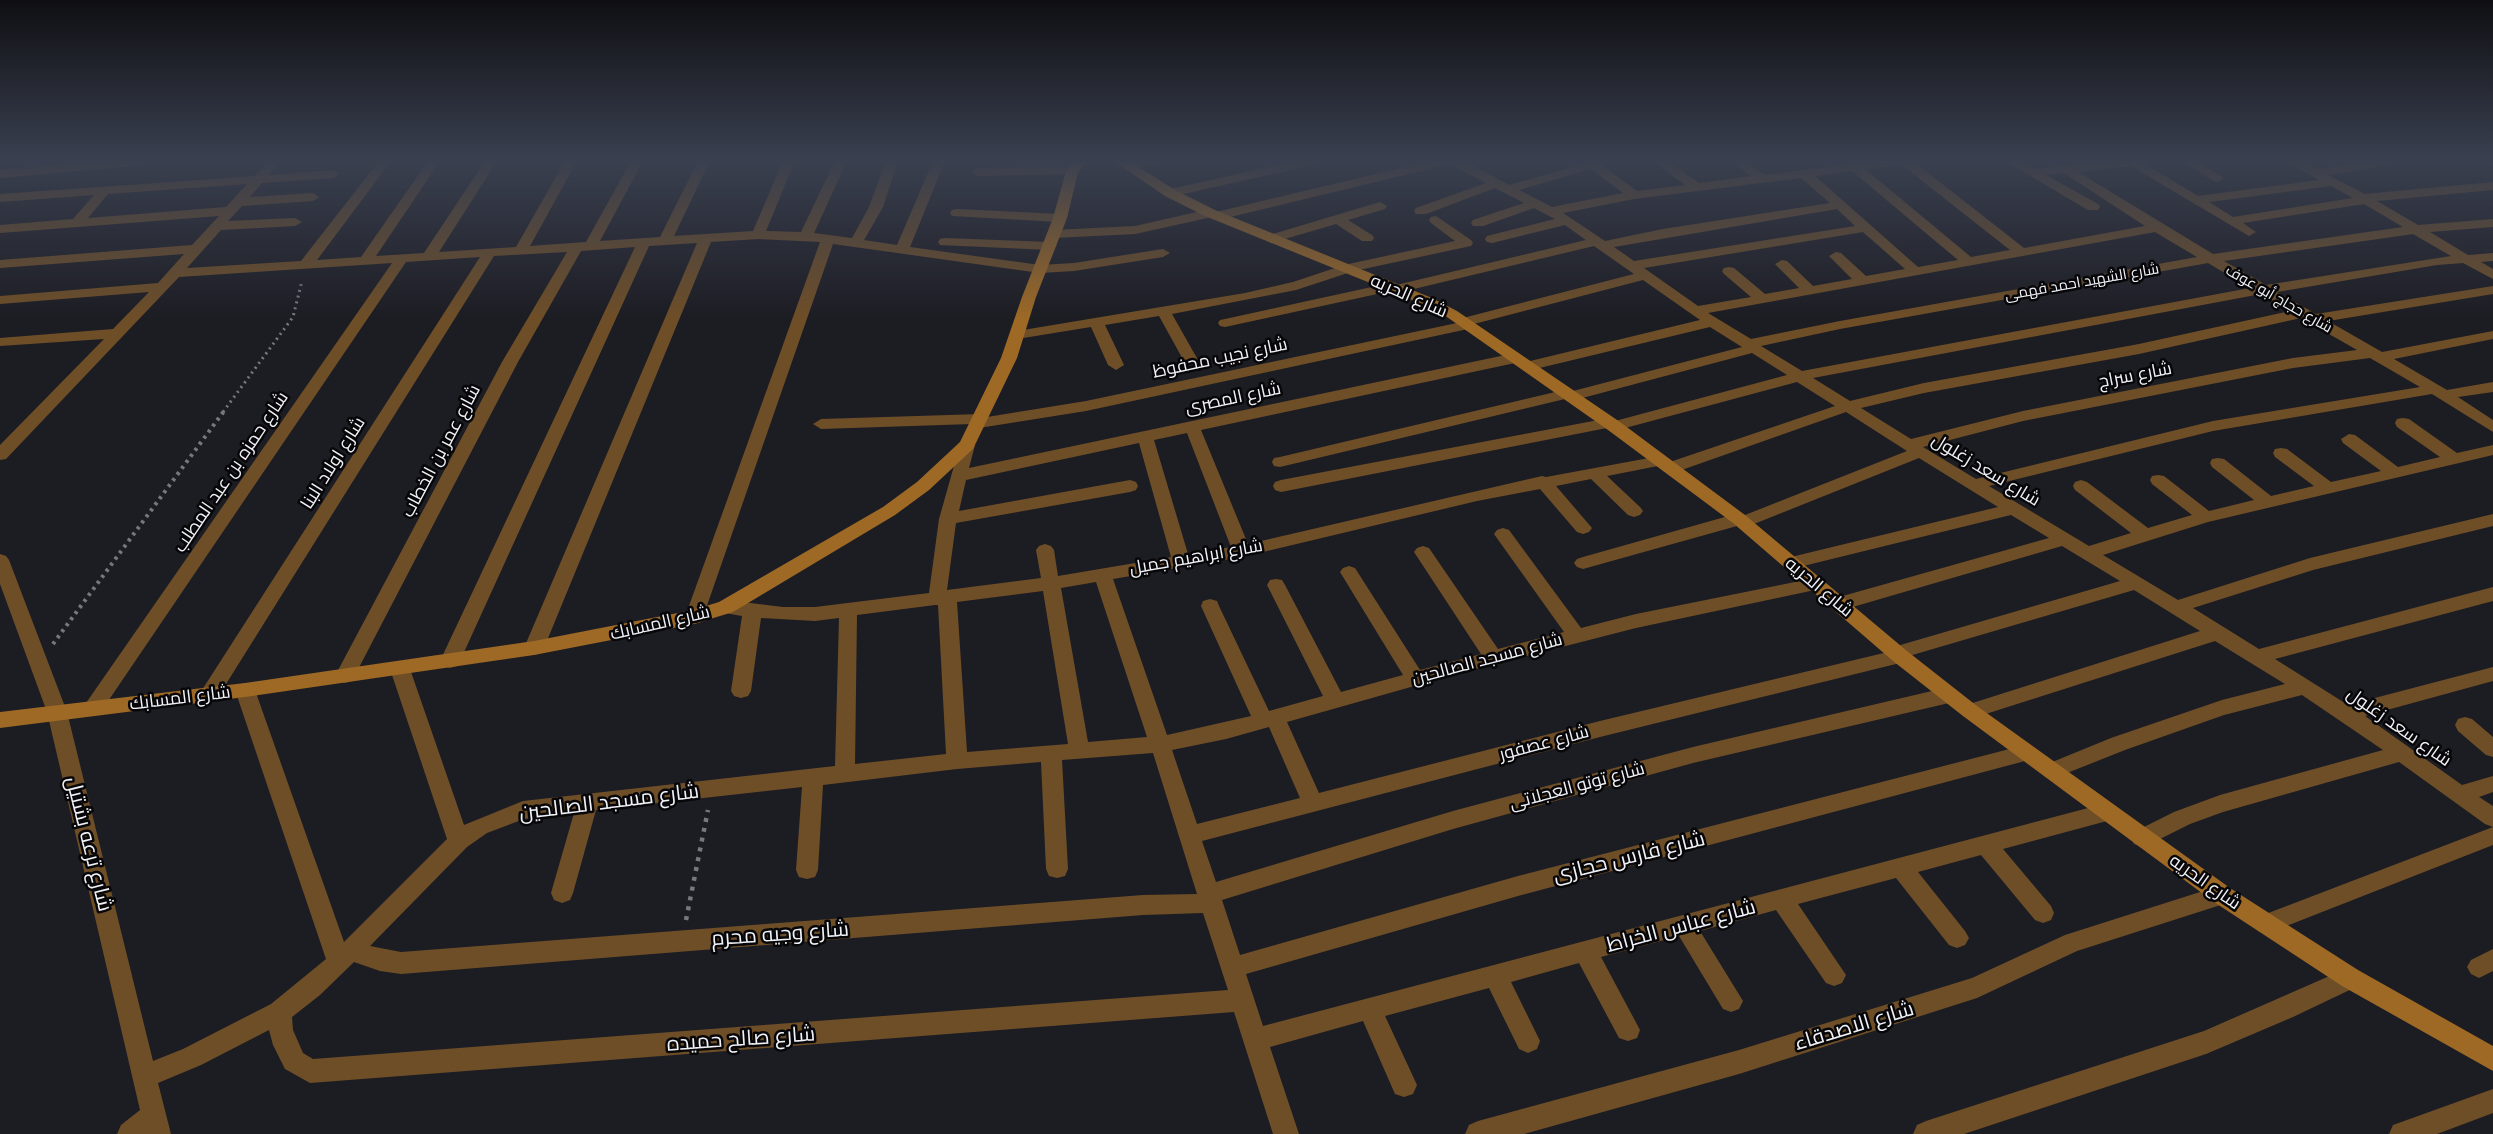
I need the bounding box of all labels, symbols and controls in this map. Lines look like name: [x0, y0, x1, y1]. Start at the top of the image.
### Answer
street label: شارع الشهيد احمد فهمى: [2003, 260, 2161, 304]
street label: شارع حجاج أبو عوف: [2222, 261, 2336, 337]
street label: شارع الحريه: [1367, 269, 1451, 323]
street label: شارع نجيب محفوظ: [1151, 333, 1289, 383]
street label: شارع سراج: [2096, 357, 2174, 393]
street label: شارع المصرى: [1183, 377, 1283, 419]
street label: شارع عمر بن الخطاب: [397, 381, 485, 521]
street label: شارع حمزه بن عبد المطلب: [169, 388, 293, 556]
street label: شارع اولاد البنا: [296, 413, 370, 513]
street label: شارع سعد زغلول: [1928, 429, 2044, 511]
street label: شارع ابراهيم جميل: [1128, 535, 1264, 579]
street label: شارع الحريه: [1781, 552, 1857, 622]
street label: شارع المسابك: [608, 601, 712, 645]
street label: شارع مسجد الصالحين: [1409, 628, 1565, 690]
street label: شارع المسابك: [128, 681, 232, 715]
street label: شارع سعد زغلول: [2342, 683, 2456, 771]
street label: شارع عصفور: [1497, 721, 1591, 765]
street label: شارع توتو العجلاتى: [1507, 758, 1647, 814]
street label: شارع ترعه بشتيل: [60, 774, 118, 914]
street label: شارع مسجد الصالحين: [518, 778, 700, 826]
street label: شارع فارس حجازى: [1550, 826, 1708, 888]
street label: شارع الحريه: [2165, 850, 2245, 914]
street label: شارع عباس الخراط: [1604, 894, 1758, 958]
street label: شارع وجيه محرم: [710, 917, 850, 951]
street label: شارع الاصدقاء: [1791, 996, 1917, 1056]
street label: شارع صالح حميده: [666, 1021, 816, 1057]

